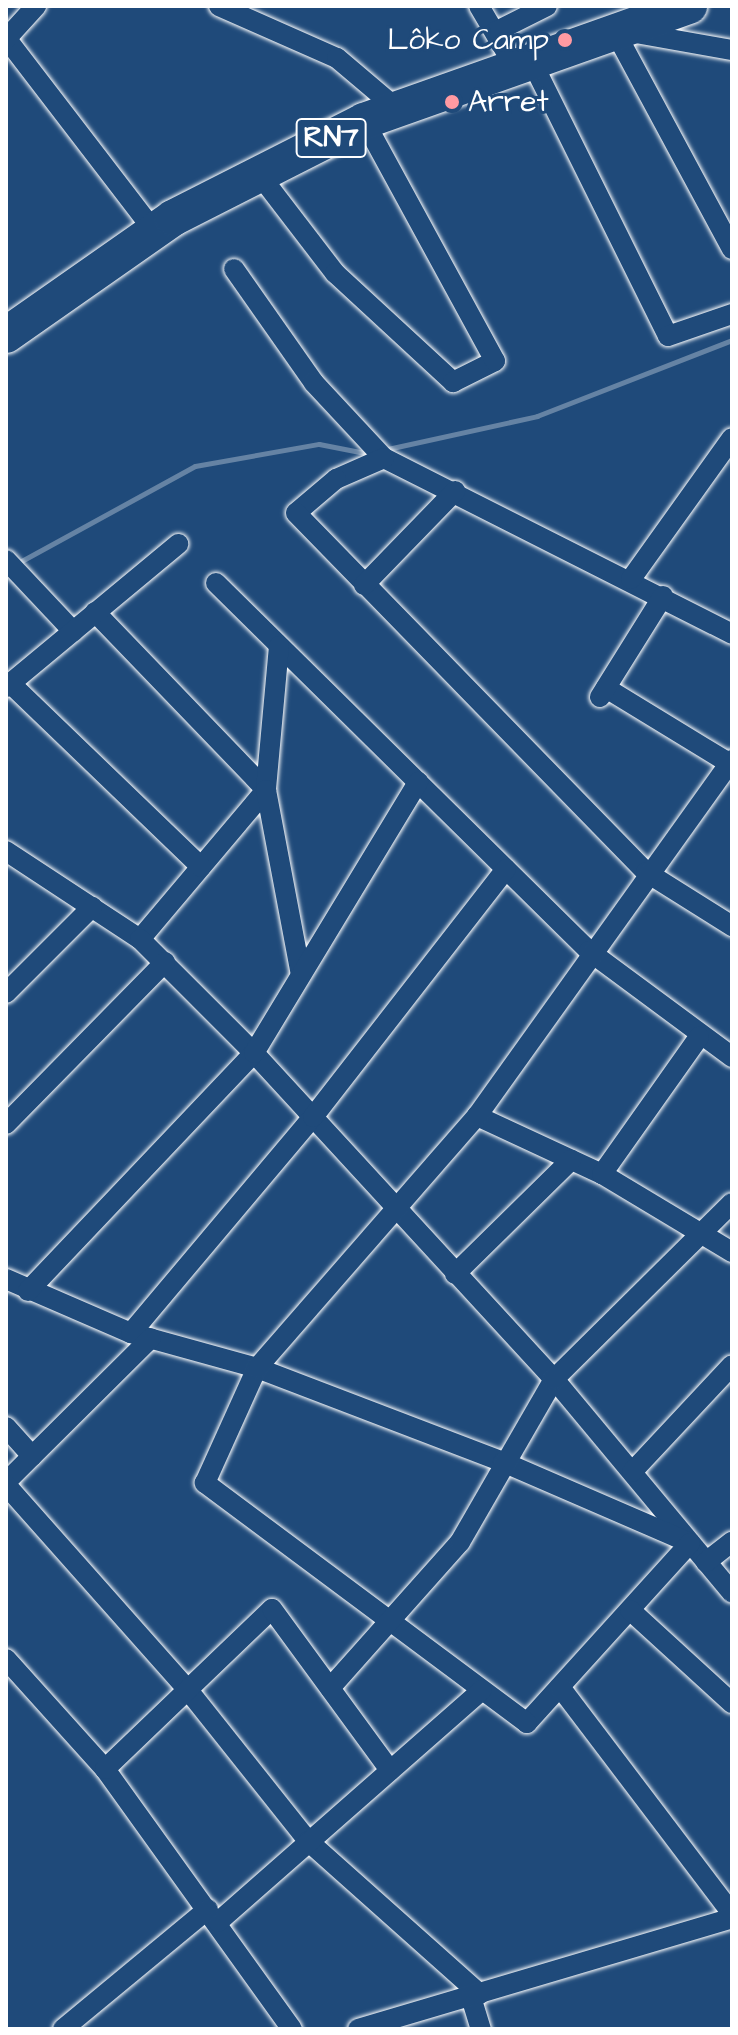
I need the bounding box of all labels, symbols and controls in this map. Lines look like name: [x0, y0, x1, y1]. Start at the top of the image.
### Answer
place label: Lôko Camp: [387, 22, 549, 58]
marker: Lôko Camp: [556, 31, 574, 49]
place label: Arret: [468, 84, 549, 120]
marker: Arret: [443, 93, 461, 111]
road number: RN7: [295, 114, 367, 162]

